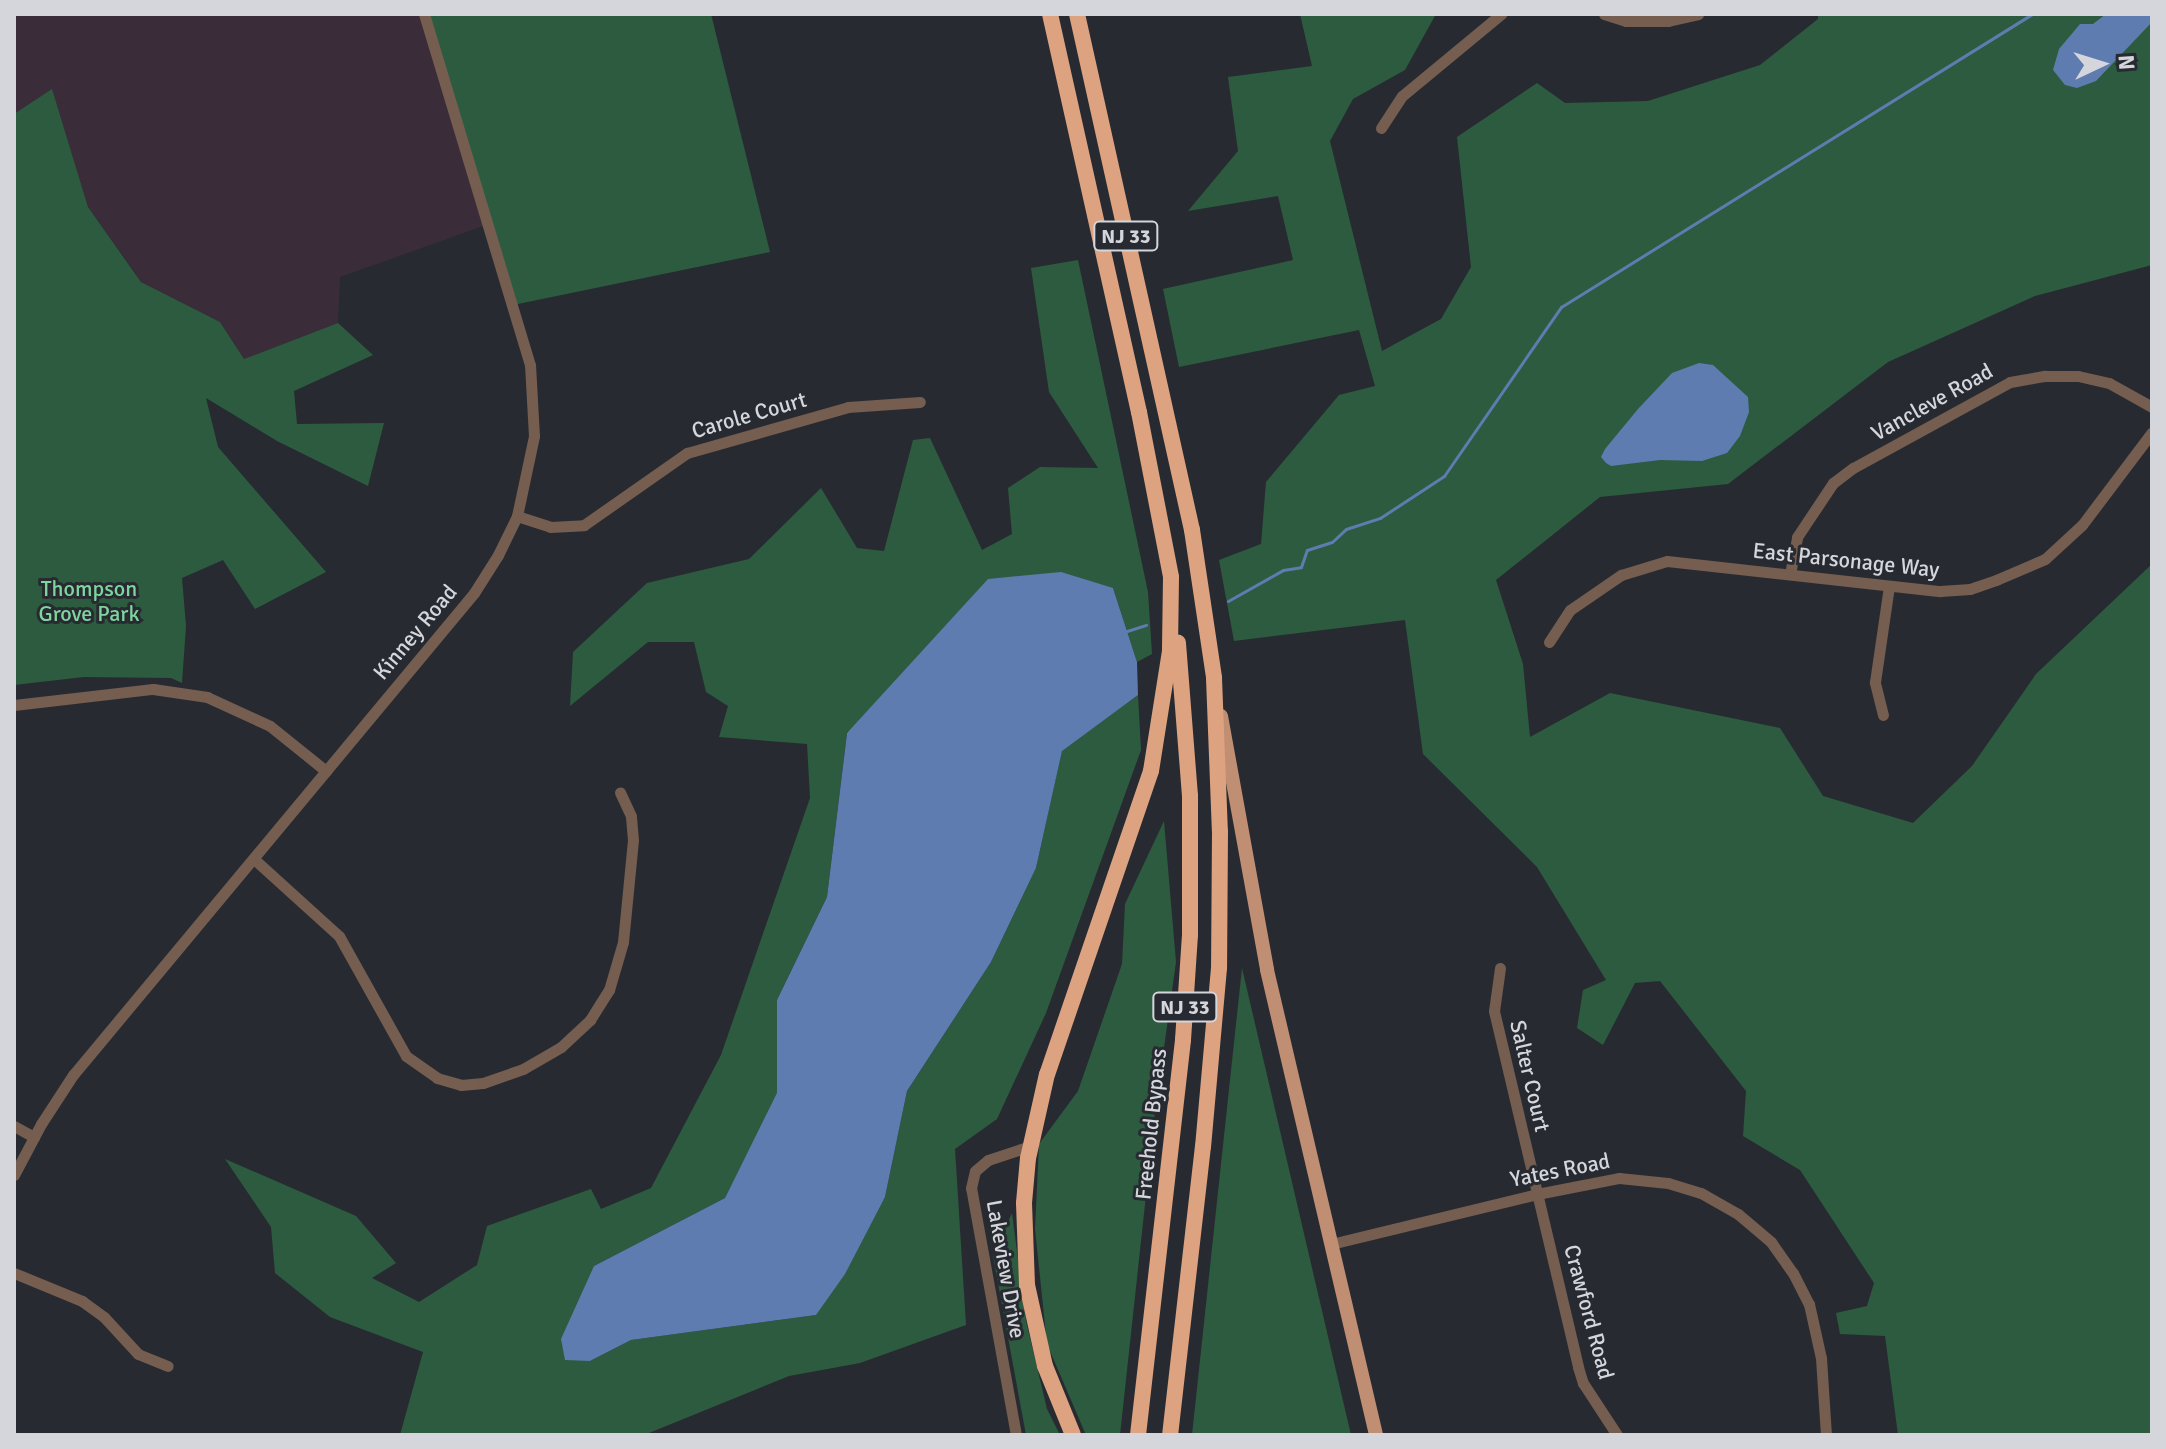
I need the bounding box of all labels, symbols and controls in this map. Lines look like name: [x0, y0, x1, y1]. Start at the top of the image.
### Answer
north arrow: [2062, 24, 2142, 104]
text: N: [2112, 54, 2140, 71]
road number: NJ 33: [1092, 220, 1160, 252]
street label: Vancleve Road: [1867, 358, 1997, 446]
street label: Carole Court: [688, 386, 810, 444]
street label: East Parsonage Way: [1751, 537, 1941, 583]
park label: Thompson Grove Park: [39, 575, 139, 626]
street label: Kinney Road: [368, 579, 462, 685]
road number: NJ 33: [1151, 991, 1219, 1023]
street label: Salter Court: [1504, 1018, 1556, 1134]
street label: Freehold Bypass: [1130, 1047, 1172, 1201]
street label: Yates Road: [1508, 1147, 1612, 1193]
street label: Lakeview Drive: [981, 1198, 1031, 1340]
street label: Crawford Road: [1558, 1242, 1620, 1382]

